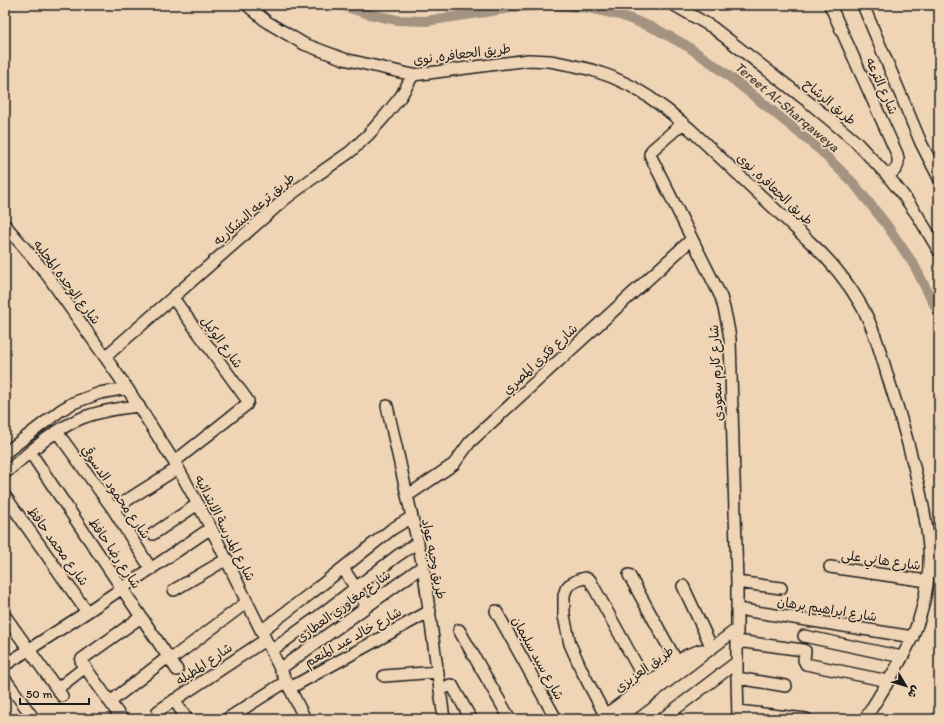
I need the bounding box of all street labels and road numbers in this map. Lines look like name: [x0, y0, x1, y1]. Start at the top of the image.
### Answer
street label: طريق الجعافره, نوى: [412, 41, 512, 68]
street label: شارع الترعه: [861, 55, 901, 118]
street label: طريق الرشاح: [800, 76, 859, 130]
street label: طريق الجعافره, نوى: [733, 150, 816, 229]
street label: طريق ترعه البشكاريه: [210, 170, 298, 249]
street label: شارع الوحده المحليه: [29, 237, 104, 328]
street label: شارع الوكيل: [196, 313, 246, 372]
street label: شارع فكرى المصري: [500, 321, 582, 399]
street label: شارع كارم سعودى: [706, 324, 729, 422]
street label: شارع محمود الدسوقي: [77, 442, 155, 543]
street label: شارع المدرسة الابتدائيه: [190, 473, 258, 584]
street label: شارع محمد حافظ: [23, 504, 92, 590]
street label: شارع رضا حافظ: [84, 515, 144, 592]
street label: طريق وجيه عواد: [418, 518, 449, 601]
street label: شارع هاني على: [840, 547, 922, 577]
street label: شارع مغاوري العطارى: [293, 567, 394, 647]
street label: شارع ابراهيم برهان: [776, 594, 878, 627]
street label: شارع خالد عبد المنعم: [302, 604, 405, 672]
street label: شارع سيد سليمان: [507, 614, 567, 703]
street label: شارع المطيله: [173, 640, 236, 690]
street label: طريق العزيزى: [612, 643, 677, 696]

